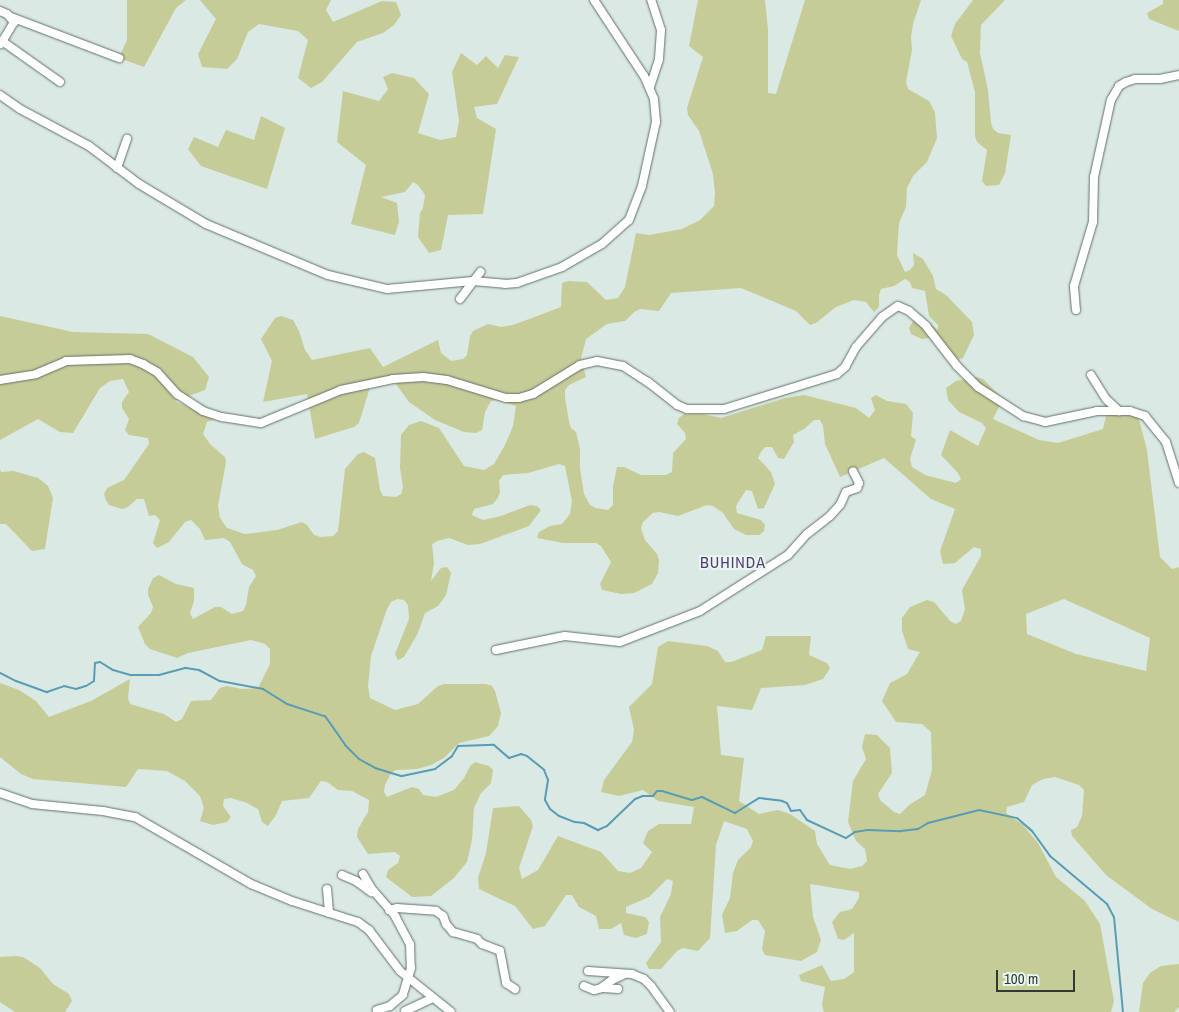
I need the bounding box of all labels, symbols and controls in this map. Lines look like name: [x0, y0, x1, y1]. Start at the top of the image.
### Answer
district label: BUHINDA: [699, 552, 767, 572]
scale bar: [999, 960, 1078, 992]
text: 100 m: [1004, 968, 1038, 989]

